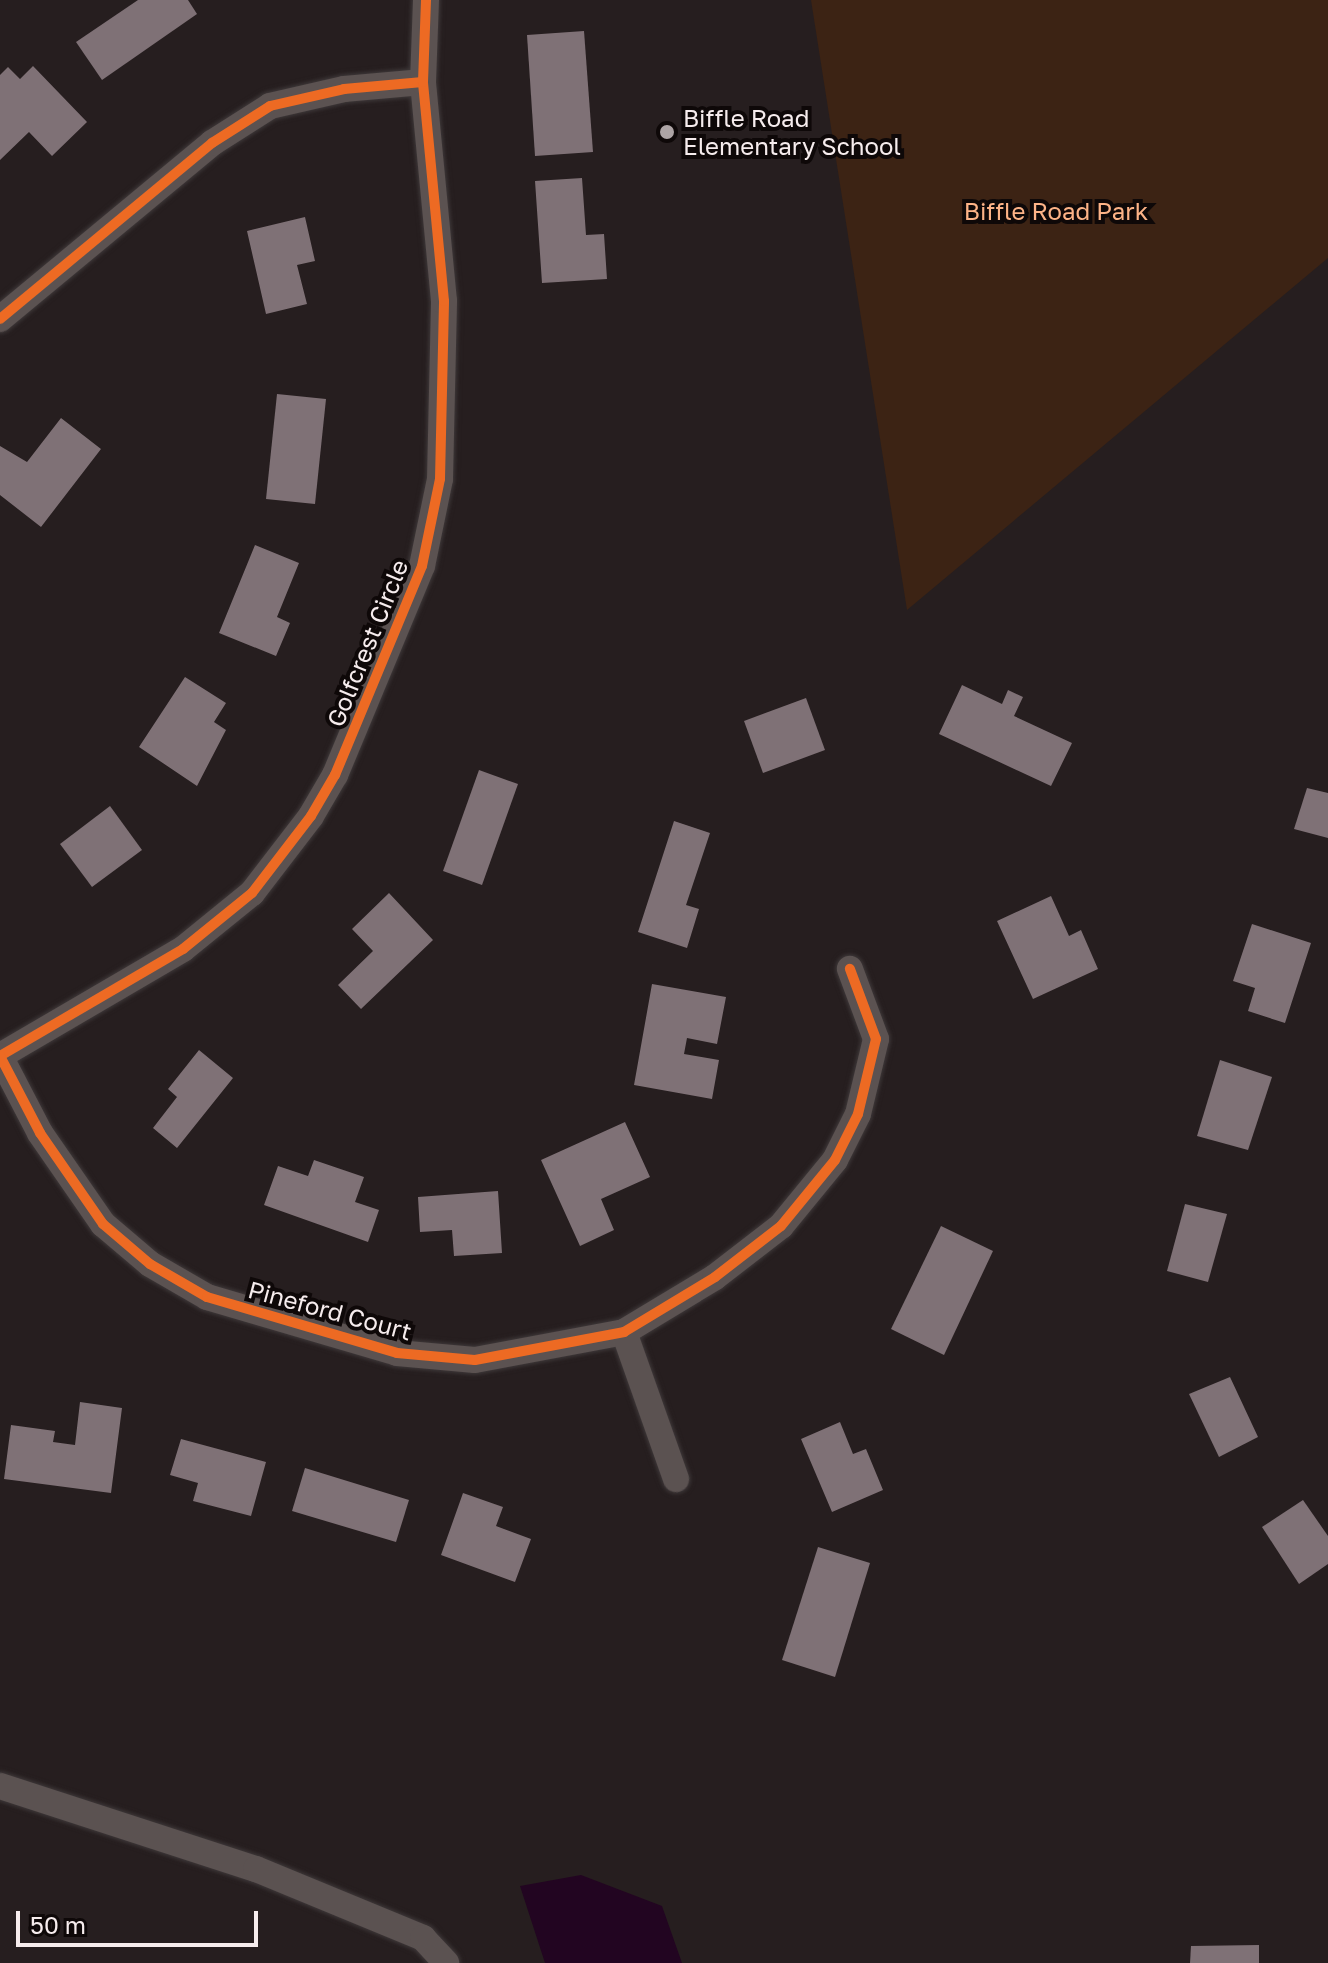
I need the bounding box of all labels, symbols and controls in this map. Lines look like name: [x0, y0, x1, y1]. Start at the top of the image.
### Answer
place label: Biffle Road Elementary School: [683, 104, 901, 160]
marker: Biffle Road Elementary School: [658, 123, 676, 141]
park label: Biffle Road Park: [964, 197, 1148, 225]
street label: Golfcrest Circle: [320, 555, 414, 731]
street label: Pineford Court: [245, 1274, 415, 1346]
scale bar: [20, 1895, 262, 1945]
text: 50 m: [30, 1910, 86, 1939]

